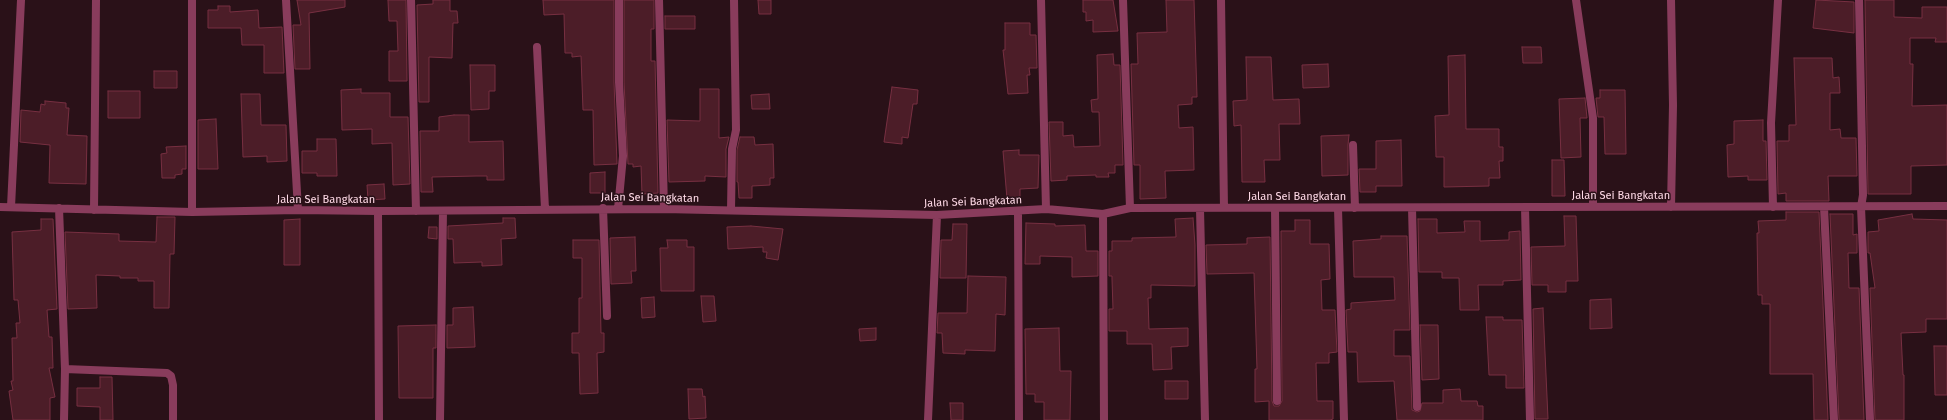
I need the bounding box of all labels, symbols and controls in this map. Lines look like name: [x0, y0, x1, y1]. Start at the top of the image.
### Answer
street label: Jalan Sei Bangkatan: [1572, 189, 1670, 203]
street label: Jalan Sei Bangkatan: [1248, 190, 1346, 204]
street label: Jalan Sei Bangkatan: [601, 191, 699, 205]
street label: Jalan Sei Bangkatan: [277, 193, 375, 207]
street label: Jalan Sei Bangkatan: [924, 194, 1022, 210]

